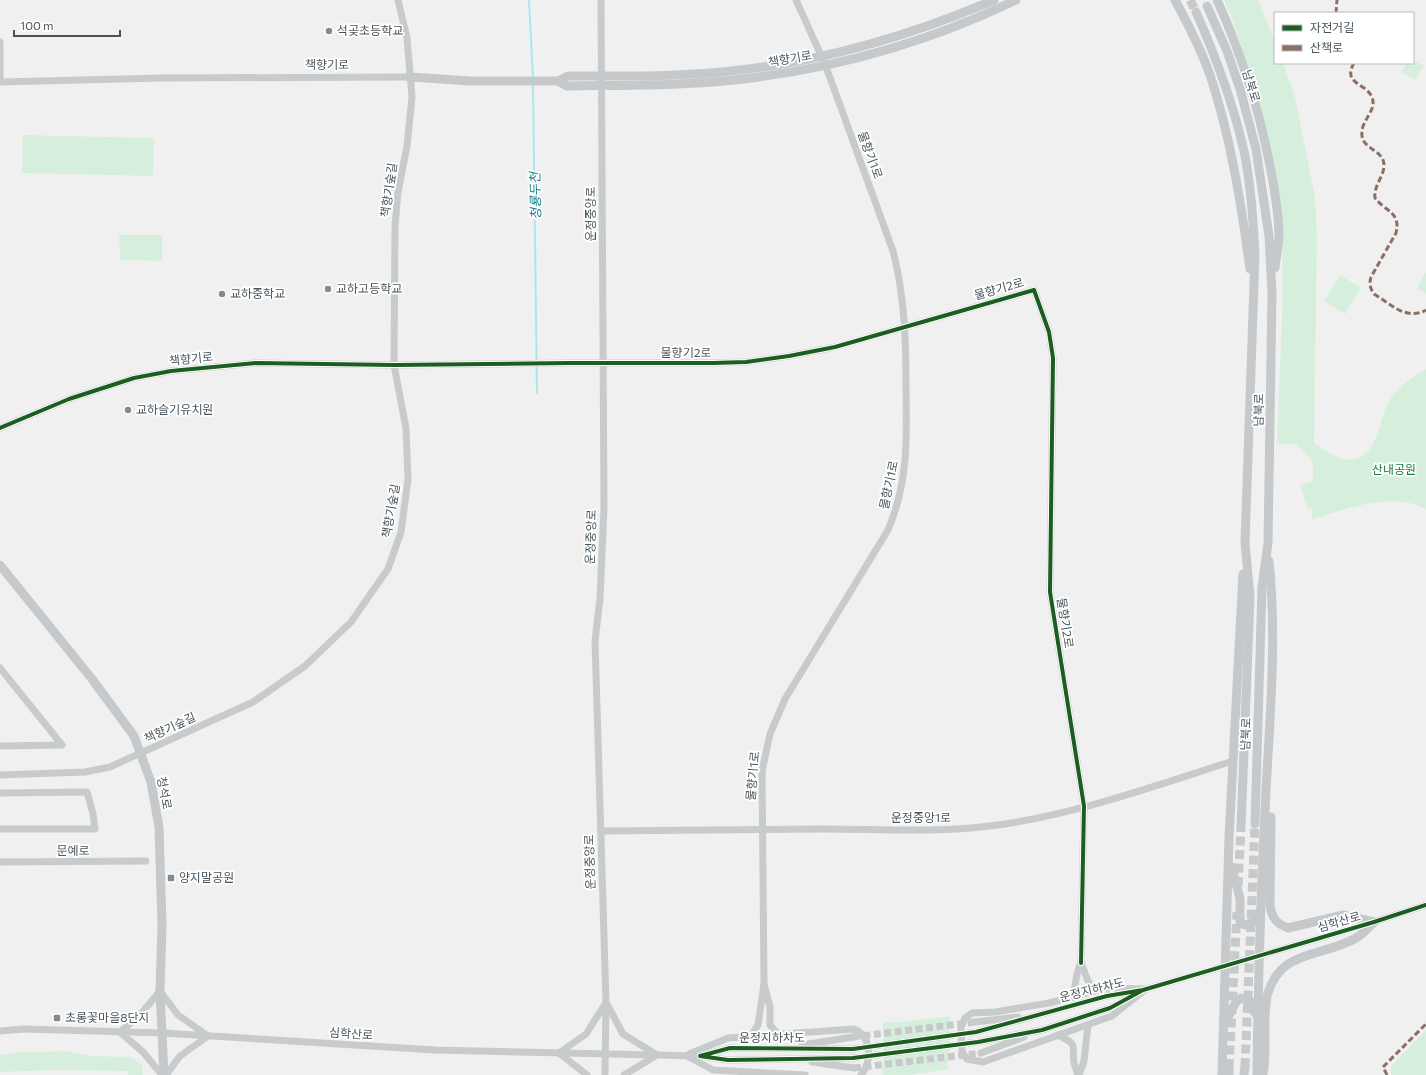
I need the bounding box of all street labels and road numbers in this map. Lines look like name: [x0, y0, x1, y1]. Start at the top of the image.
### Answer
street label: 책향기로: [767, 47, 813, 69]
street label: 책향기로: [305, 57, 349, 71]
street label: 남북로: [1240, 68, 1263, 104]
street label: 물향기1로: [856, 129, 886, 180]
street label: 책향기숲길: [377, 162, 399, 218]
street label: 운정중앙로: [583, 186, 597, 242]
street label: 물향기2로: [972, 274, 1025, 302]
street label: 물향기2로: [661, 345, 711, 359]
street label: 책향기로: [168, 349, 214, 367]
street label: 남북로: [1251, 393, 1265, 427]
street label: 물향기1로: [876, 459, 900, 510]
street label: 책향기숲길: [378, 482, 402, 539]
street label: 운정중앙로: [582, 509, 598, 565]
street label: 물향기2로: [1055, 597, 1077, 649]
street label: 책향기숲길: [142, 709, 198, 745]
street label: 남북로: [1237, 717, 1253, 751]
street label: 물향기1로: [743, 751, 761, 801]
street label: 청석로: [155, 775, 175, 810]
street label: 운정중앙1로: [891, 810, 951, 824]
street label: 운정중앙로: [581, 834, 597, 890]
street label: 문예로: [56, 843, 90, 857]
street label: 심학산로: [1316, 908, 1362, 934]
street label: 운정지하차도: [1058, 974, 1126, 1004]
street label: 심학산로: [329, 1024, 374, 1042]
street label: 운정지하차도: [739, 1030, 805, 1044]

